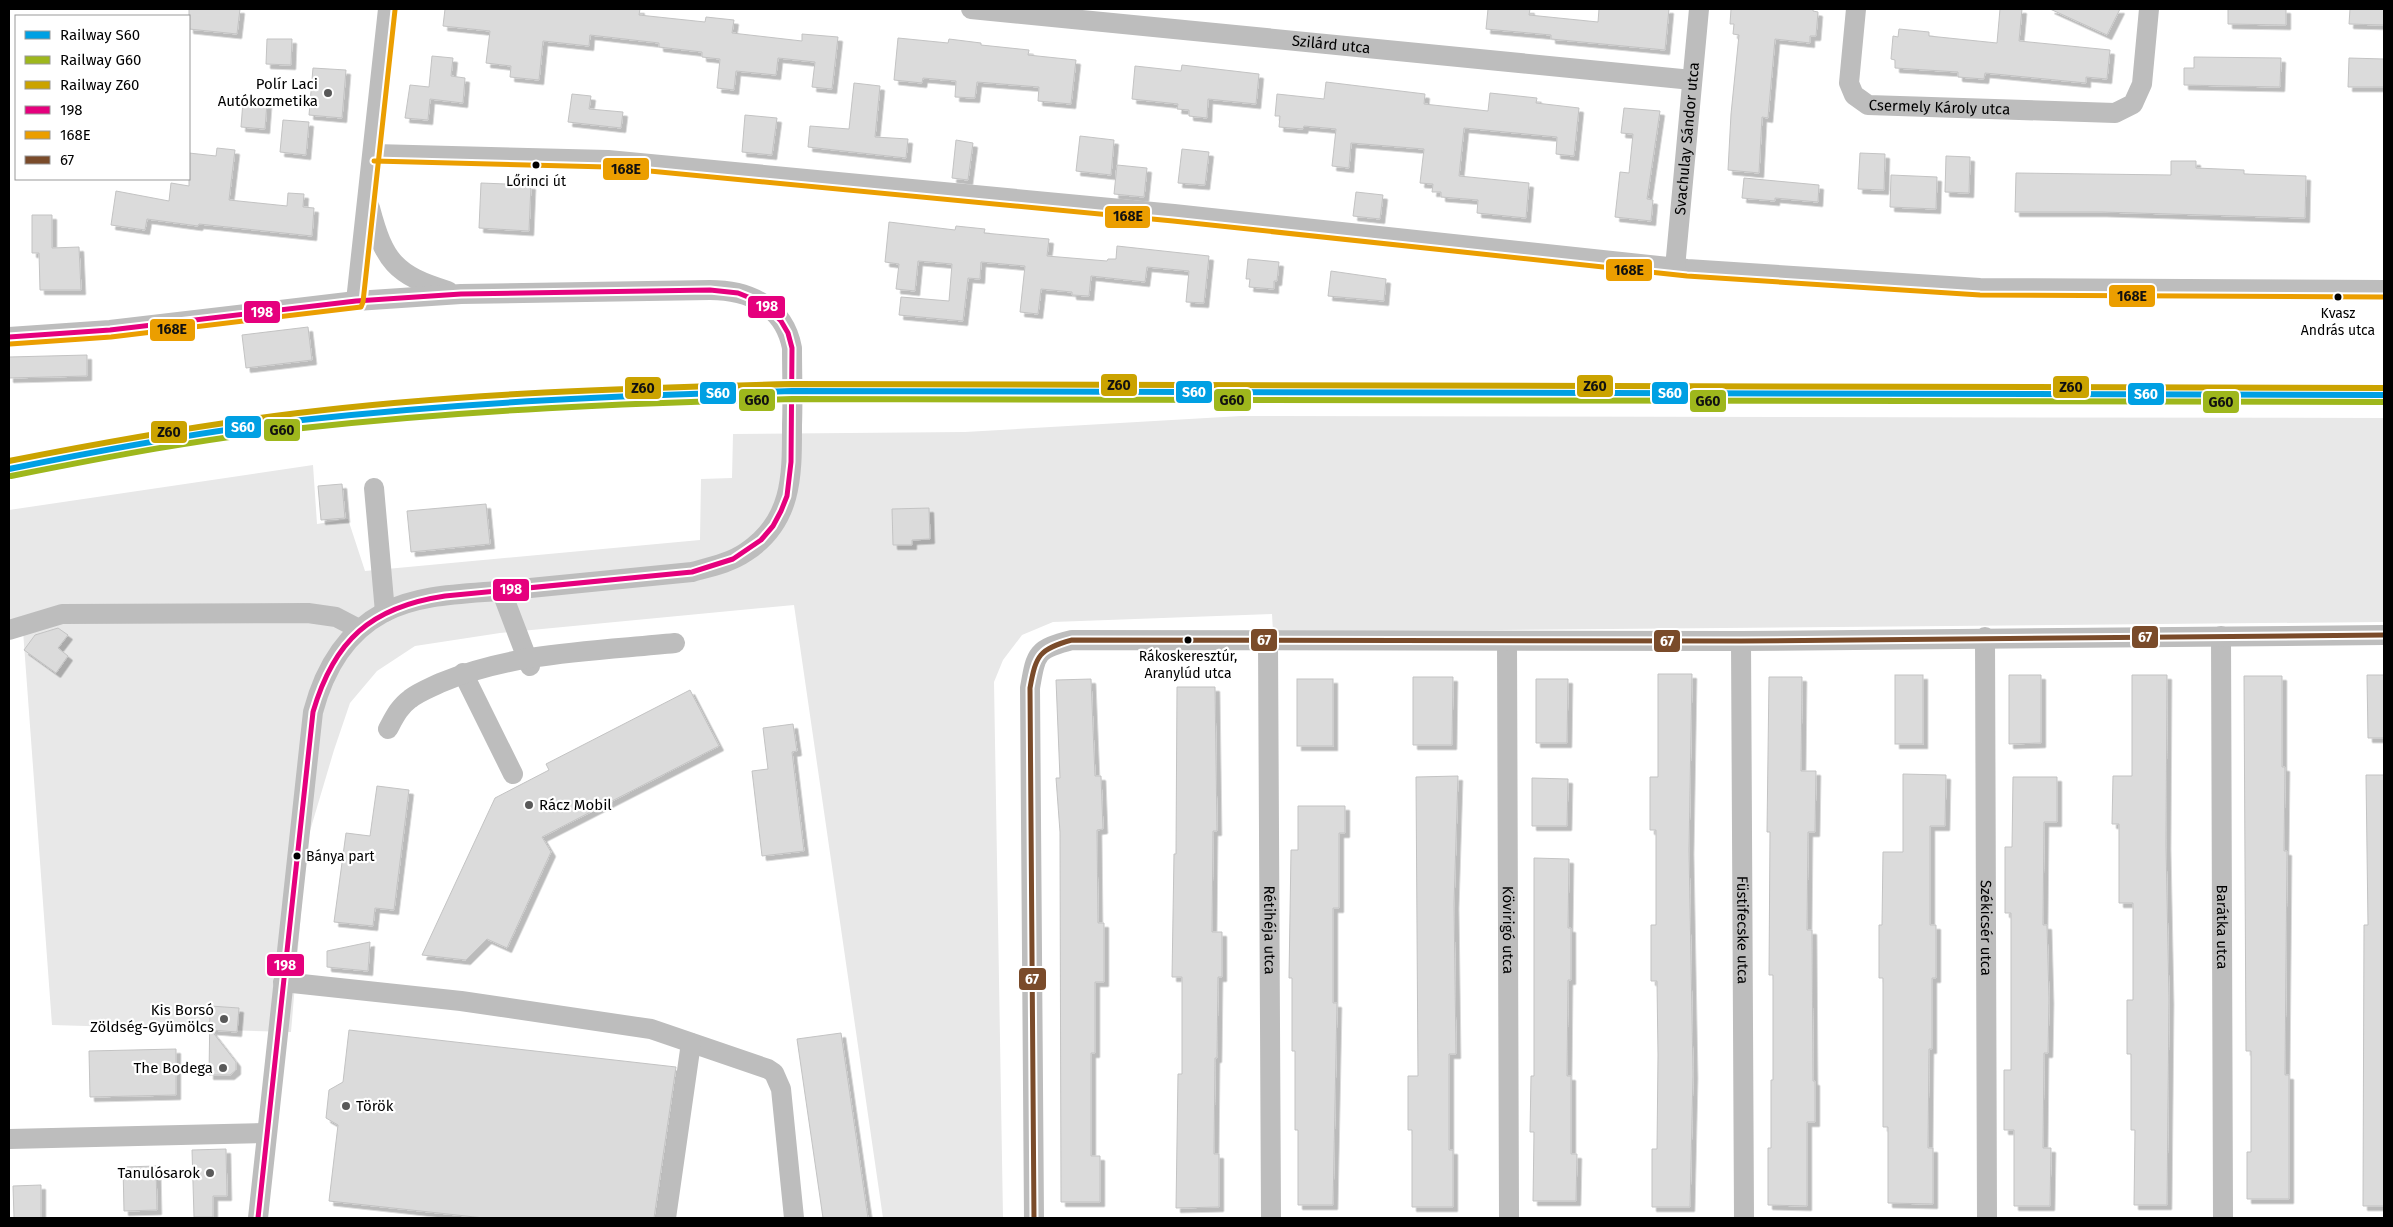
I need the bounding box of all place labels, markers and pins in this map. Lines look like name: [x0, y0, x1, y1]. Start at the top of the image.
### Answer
place label: Polír Laci Autókozmetika: [218, 75, 318, 110]
marker: Polír Laci Autókozmetika: [322, 87, 334, 99]
marker: Lőrinci út: [531, 160, 541, 170]
place label: Lőrinci út: [506, 173, 567, 190]
marker: Kvasz András utca: [2333, 292, 2343, 302]
place label: Kvasz András utca: [2301, 305, 2375, 339]
marker: Rákoskeresztúr, Aranylúd utca: [1183, 635, 1193, 645]
place label: Rákoskeresztúr, Aranylúd utca: [1139, 648, 1237, 682]
place label: Rácz Mobil: [539, 796, 612, 814]
marker: Rácz Mobil: [523, 799, 535, 811]
place label: Bánya part: [306, 848, 375, 865]
marker: Bánya part: [292, 851, 302, 861]
place label: Kis Borsó Zöldség-Gyümölcs: [90, 1001, 214, 1036]
marker: Kis Borsó Zöldség-Gyümölcs: [218, 1013, 230, 1025]
place label: The Bodega: [134, 1059, 213, 1077]
marker: The Bodega: [217, 1062, 229, 1074]
place label: Török: [356, 1097, 394, 1115]
marker: Török: [340, 1100, 352, 1112]
place label: Tanulósarok: [117, 1164, 200, 1182]
marker: Tanulósarok: [204, 1167, 216, 1179]

